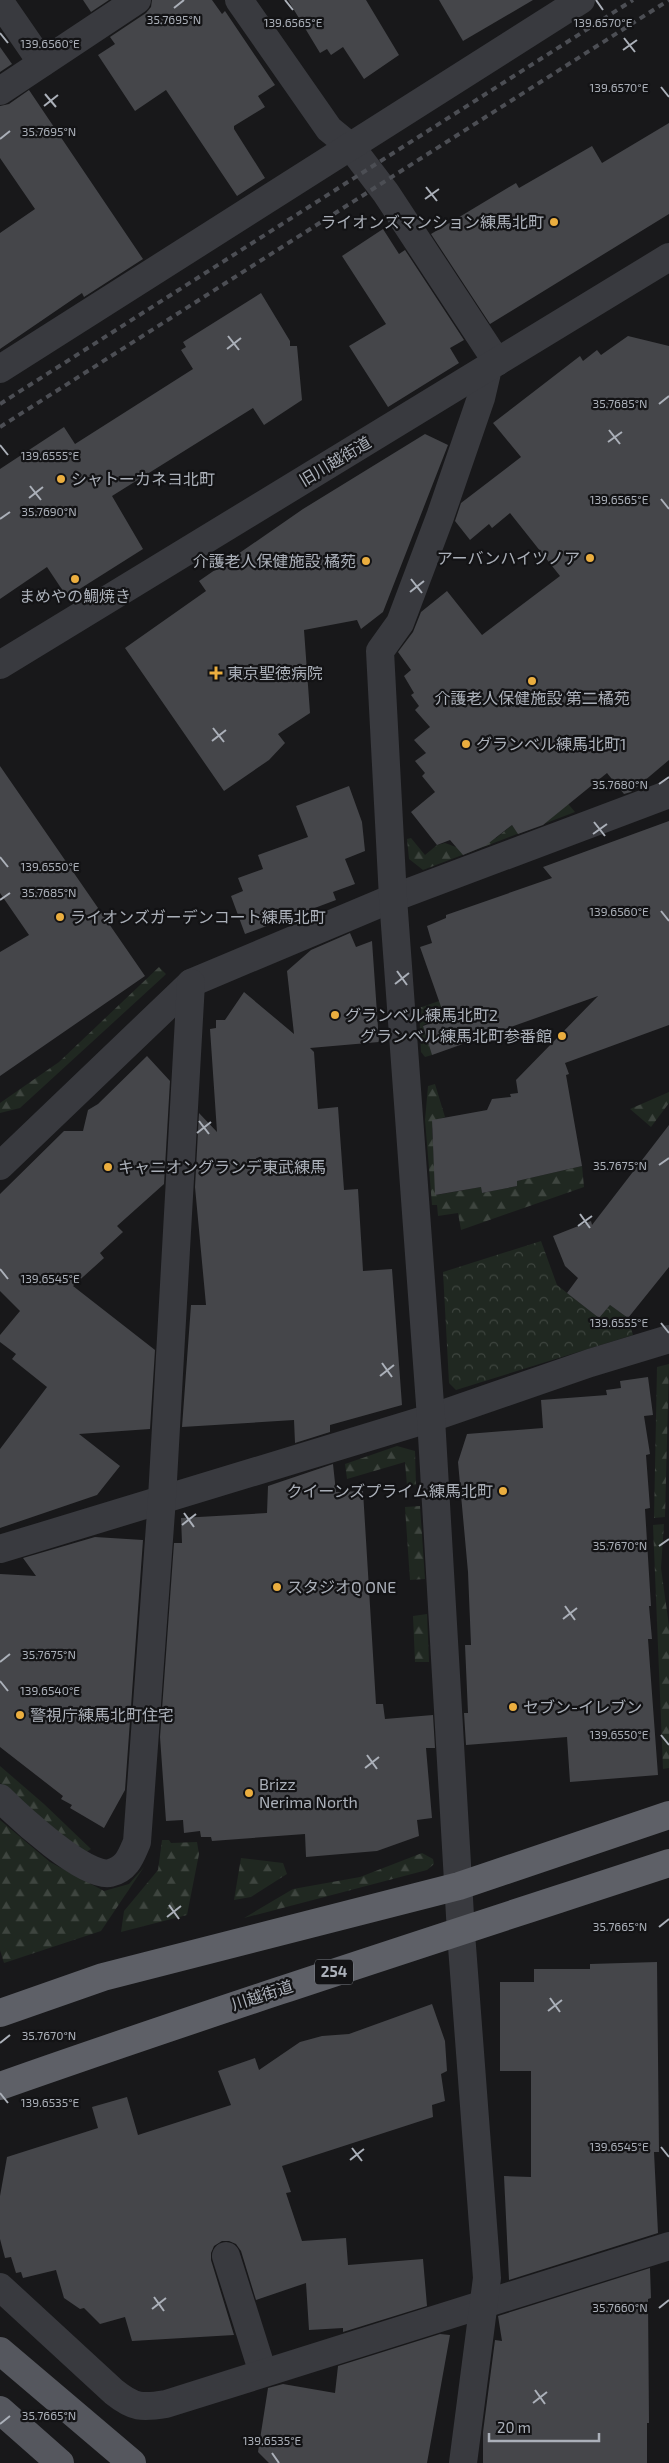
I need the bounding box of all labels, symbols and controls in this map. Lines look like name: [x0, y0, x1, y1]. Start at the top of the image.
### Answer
text: 35.7695°N: [147, 12, 201, 26]
text: 139.6565°E: [264, 15, 323, 29]
text: 139.6570°E: [574, 15, 633, 29]
text: 139.6560°E: [20, 36, 80, 50]
text: 139.6570°E: [590, 80, 649, 94]
text: 35.7695°N: [22, 124, 76, 138]
place label: ライオンズマンション練馬北町: [320, 212, 544, 231]
marker: ライオンズマンション練馬北町: [548, 216, 560, 228]
text: 35.7685°N: [593, 396, 647, 410]
street label: 旧川越街道: [296, 432, 374, 489]
text: 139.6555°E: [21, 448, 79, 462]
place label: シャトーカネヨ北町: [71, 469, 215, 488]
marker: シャトーカネヨ北町: [55, 473, 67, 485]
text: 139.6565°E: [590, 492, 649, 506]
text: 35.7690°N: [21, 504, 77, 518]
place label: アーバンハイツノア: [437, 548, 580, 567]
place label: 介護老人保健施設 橘苑: [192, 551, 356, 570]
marker: アーバンハイツノア: [584, 552, 596, 564]
marker: 介護老人保健施設 橘苑: [360, 555, 372, 567]
marker: まめやの鯛焼き: [69, 573, 81, 585]
place label: まめやの鯛焼き: [19, 586, 131, 605]
place label: 東京聖徳病院: [227, 663, 323, 682]
marker: 東京聖徳病院: [209, 666, 223, 680]
marker: 介護老人保健施設 第二橘苑: [526, 675, 538, 687]
place label: 介護老人保健施設 第二橘苑: [434, 688, 630, 707]
place label: グランベル練馬北町1: [476, 734, 626, 753]
marker: グランベル練馬北町1: [460, 738, 472, 750]
text: 35.7680°N: [592, 777, 648, 791]
text: 139.6550°E: [20, 859, 80, 873]
text: 35.7685°N: [22, 885, 76, 899]
text: 139.6560°E: [589, 904, 649, 918]
place label: ライオンズガーデンコート練馬北町: [70, 907, 326, 926]
marker: ライオンズガーデンコート練馬北町: [54, 911, 66, 923]
place label: グランベル練馬北町2: [345, 1005, 498, 1024]
marker: グランベル練馬北町2: [329, 1009, 341, 1021]
place label: グランベル練馬北町参番館: [360, 1026, 552, 1045]
marker: グランベル練馬北町参番館: [556, 1030, 568, 1042]
place label: キャニオングランデ東武練馬: [118, 1157, 326, 1176]
text: 35.7675°N: [593, 1158, 647, 1172]
marker: キャニオングランデ東武練馬: [102, 1161, 114, 1173]
text: 139.6545°E: [20, 1271, 80, 1285]
text: 139.6555°E: [590, 1315, 648, 1329]
place label: クイーンズプライム練馬北町: [286, 1481, 493, 1500]
marker: クイーンズプライム練馬北町: [497, 1485, 509, 1497]
text: 35.7670°N: [593, 1538, 647, 1552]
place label: スタジオQ ONE: [287, 1577, 396, 1597]
marker: スタジオQ ONE: [271, 1581, 283, 1593]
text: 35.7675°N: [22, 1647, 76, 1661]
text: 139.6540°E: [20, 1683, 80, 1697]
place label: セブン-イレブン: [523, 1697, 642, 1716]
marker: セブン-イレブン: [507, 1701, 519, 1713]
place label: 警視庁練馬北町住宅: [30, 1705, 174, 1724]
marker: 警視庁練馬北町住宅: [14, 1709, 26, 1721]
text: 139.6550°E: [589, 1727, 649, 1741]
place label: Brizz Nerima North: [259, 1774, 358, 1811]
marker: Brizz Nerima North: [243, 1787, 255, 1799]
text: 35.7665°N: [593, 1919, 647, 1933]
road number: 254: [315, 1960, 353, 1984]
street label: 川越街道: [228, 1976, 295, 2013]
text: 35.7670°N: [22, 2028, 76, 2042]
text: 139.6535°E: [21, 2095, 80, 2109]
text: 139.6545°E: [589, 2139, 649, 2153]
text: 35.7660°N: [592, 2300, 648, 2314]
text: 35.7665°N: [22, 2408, 76, 2422]
scale bar: [489, 2410, 599, 2442]
text: 20 m: [497, 2418, 531, 2436]
text: 139.6535°E: [243, 2433, 302, 2447]

